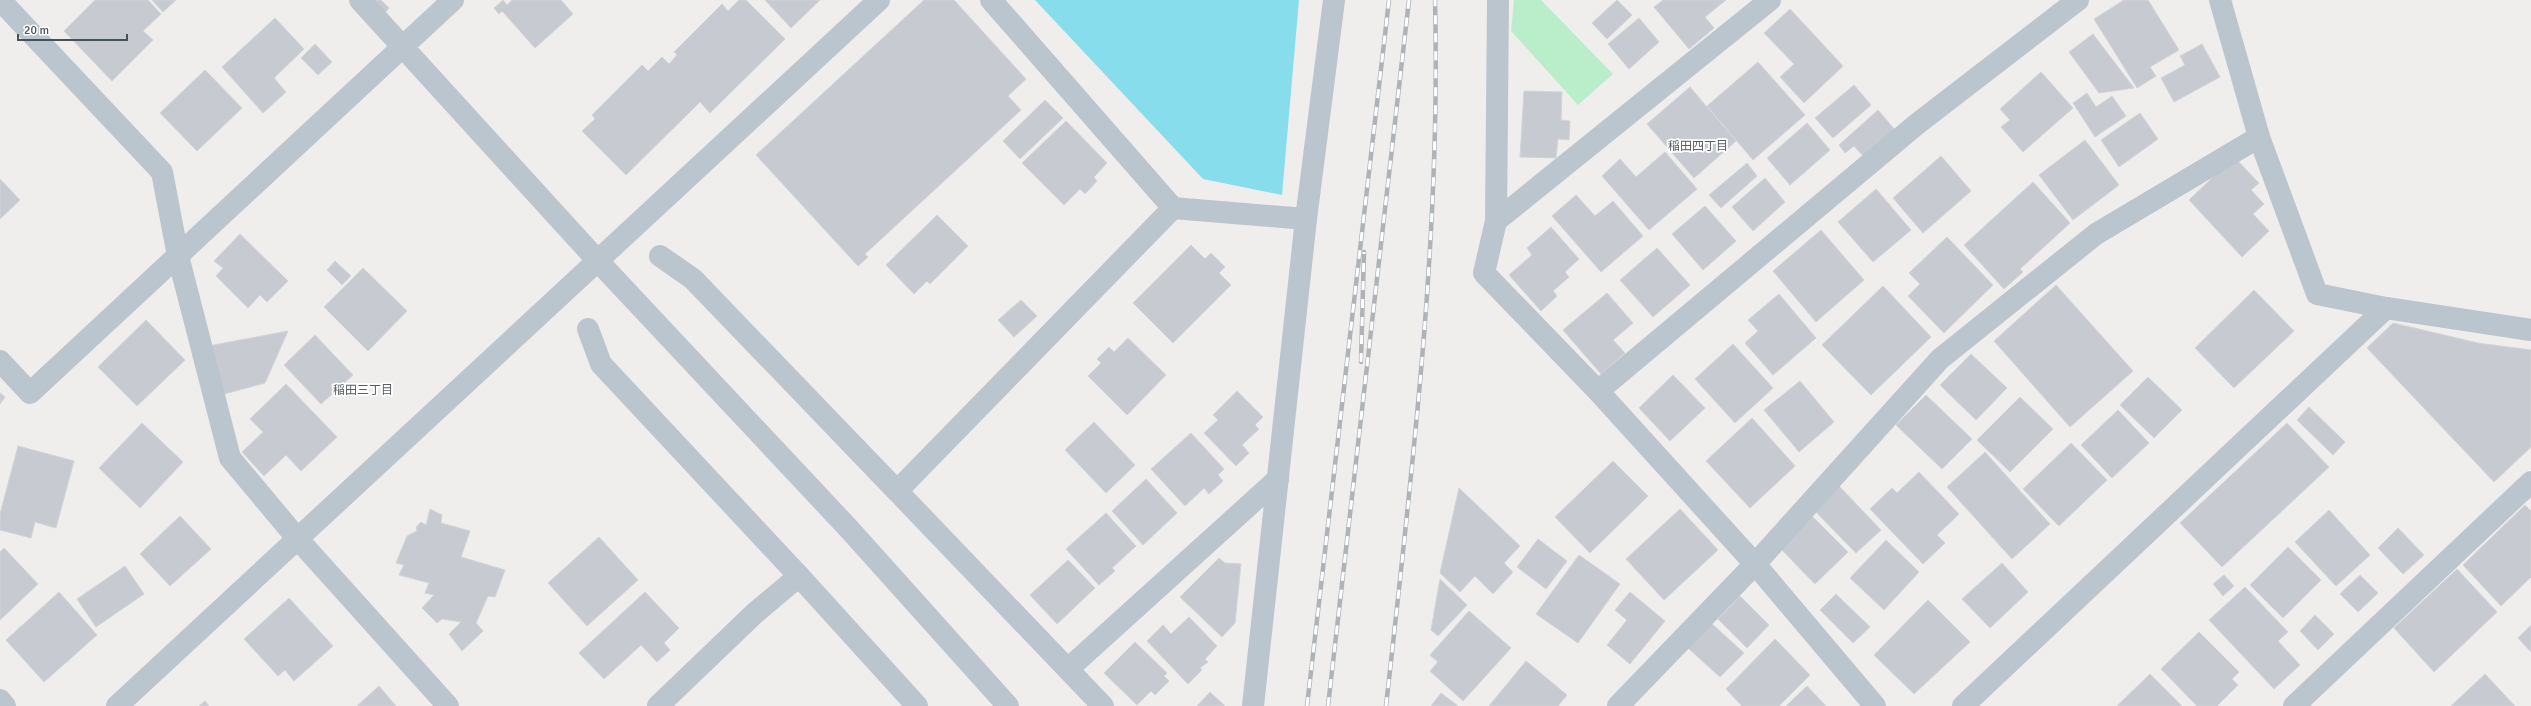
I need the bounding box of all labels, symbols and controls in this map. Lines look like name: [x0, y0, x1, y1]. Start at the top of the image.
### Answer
scale bar: [18, 16, 127, 42]
text: 20 m: [24, 23, 49, 38]
district label: 稲田四丁目: [1668, 139, 1728, 154]
district label: 稲田三丁目: [333, 383, 393, 398]

